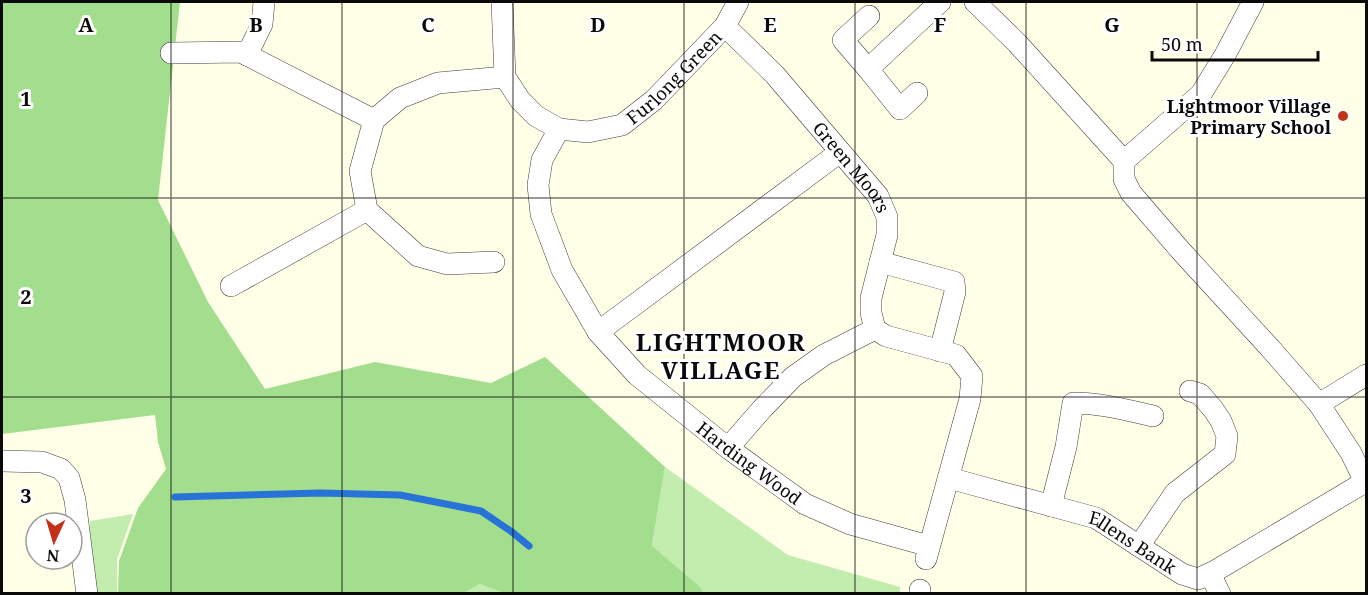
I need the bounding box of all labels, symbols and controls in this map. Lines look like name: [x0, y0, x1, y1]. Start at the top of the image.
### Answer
text: A: [78, 11, 94, 38]
text: B: [249, 11, 263, 38]
text: C: [421, 11, 435, 38]
text: D: [590, 11, 606, 38]
text: E: [763, 11, 777, 38]
text: F: [934, 11, 946, 38]
text: G: [1104, 11, 1120, 38]
scale bar: [1152, 24, 1318, 62]
street label: Furlong Green: [621, 25, 727, 129]
text: 50 m: [1161, 32, 1203, 56]
text: 1: [20, 85, 32, 112]
place label: Lightmoor Village Primary School: [1167, 94, 1332, 139]
marker: Lightmoor Village Primary School: [1336, 109, 1350, 123]
street label: Green Moors: [808, 116, 896, 216]
text: 2: [20, 283, 32, 310]
district label: LIGHTMOOR VILLAGE: [636, 325, 806, 386]
street label: Harding Wood: [692, 416, 807, 510]
text: 3: [20, 482, 32, 509]
street label: Ellens Bank: [1086, 505, 1182, 580]
north arrow: [24, 511, 84, 571]
text: N: [46, 545, 60, 567]

